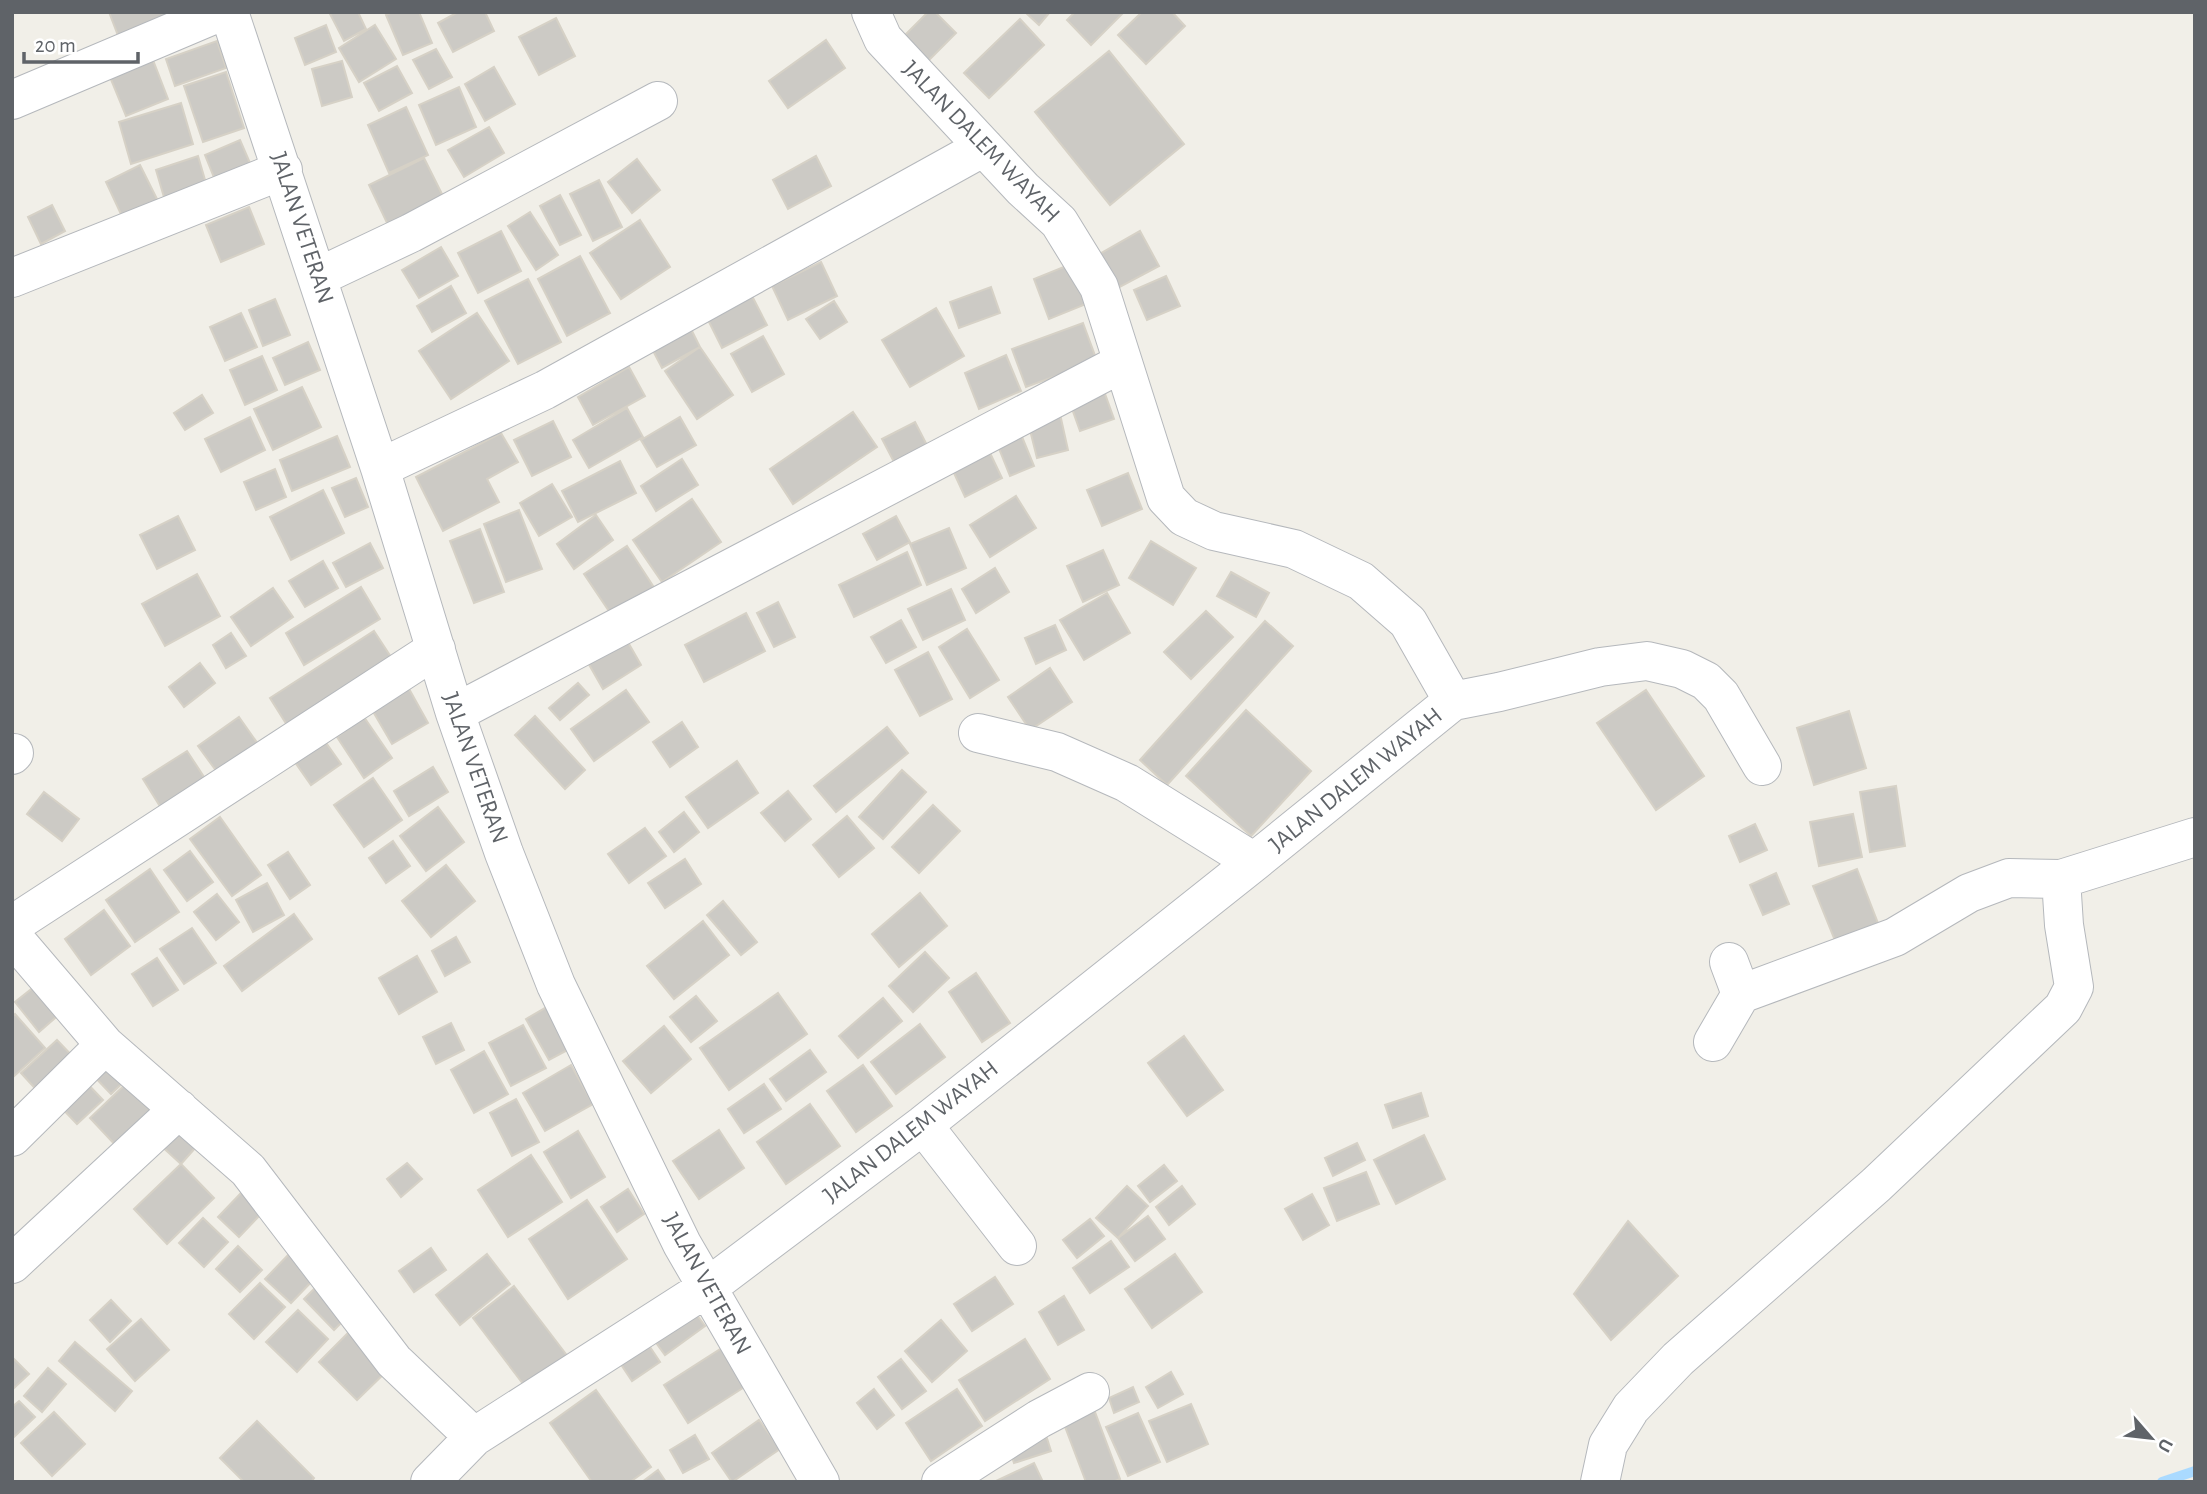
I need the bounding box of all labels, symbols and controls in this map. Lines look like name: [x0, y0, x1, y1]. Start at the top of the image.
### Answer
scale bar: [24, 21, 138, 65]
text: 20 m: [35, 35, 76, 56]
street label: JALAN DALEM WAYAH: [898, 57, 1064, 227]
street label: JALAN VETERAN: [266, 149, 338, 307]
street label: JALAN VETERAN: [438, 690, 512, 846]
street label: JALAN DALEM WAYAH: [1265, 703, 1447, 857]
street label: JALAN DALEM WAYAH: [819, 1057, 1003, 1207]
street label: JALAN VETERAN: [658, 1209, 756, 1359]
north arrow: [2116, 1403, 2186, 1473]
text: U: [2153, 1435, 2176, 1455]

